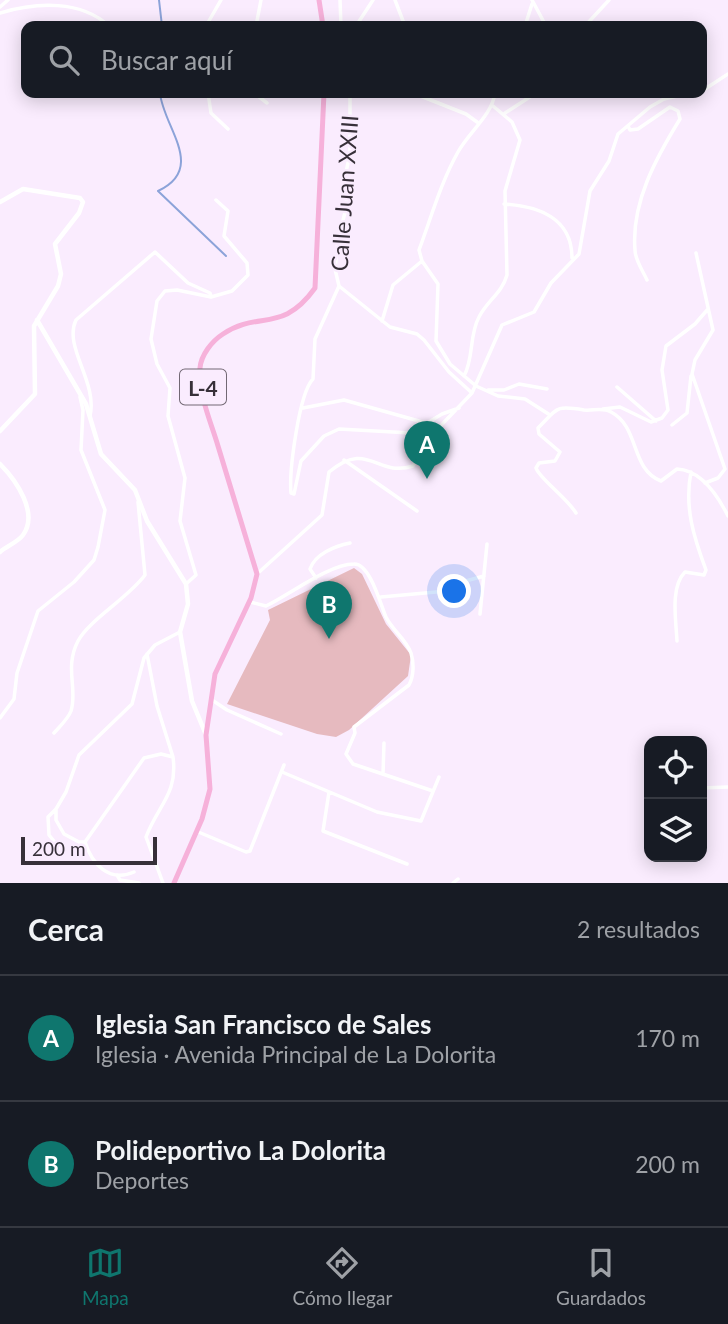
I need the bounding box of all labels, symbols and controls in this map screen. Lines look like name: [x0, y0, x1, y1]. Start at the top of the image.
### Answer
search box: [21, 21, 707, 98]
icon: search: [45, 41, 83, 79]
text: Buscar aquí: [101, 44, 232, 76]
street label: Calle Juan XXIII: [325, 114, 363, 272]
road number: L-4: [180, 370, 226, 404]
pin: A: [404, 421, 450, 479]
your location: [437, 574, 471, 608]
pin: B: [306, 581, 352, 639]
map controls: [644, 736, 707, 862]
button: locate: [644, 736, 707, 799]
button: layers: [644, 799, 707, 862]
scale bar: [21, 834, 158, 866]
text: 200 m: [32, 837, 86, 860]
text: Cerca: [28, 911, 104, 947]
text: 2 resultados: [577, 915, 700, 943]
text: Iglesia San Francisco de Sales: [95, 1008, 431, 1040]
text: A: [43, 1024, 59, 1052]
text: 170 m: [635, 1024, 700, 1052]
text: Iglesia · Avenida Principal de La Dolorita: [95, 1040, 496, 1068]
text: Polideportivo La Dolorita: [95, 1134, 386, 1166]
text: B: [43, 1150, 59, 1178]
text: 200 m: [635, 1150, 700, 1178]
text: Deportes: [95, 1166, 189, 1194]
tab: Mapa: [82, 1244, 129, 1309]
tab: Cómo llegar: [293, 1244, 392, 1309]
tab: Guardados: [556, 1244, 646, 1309]

